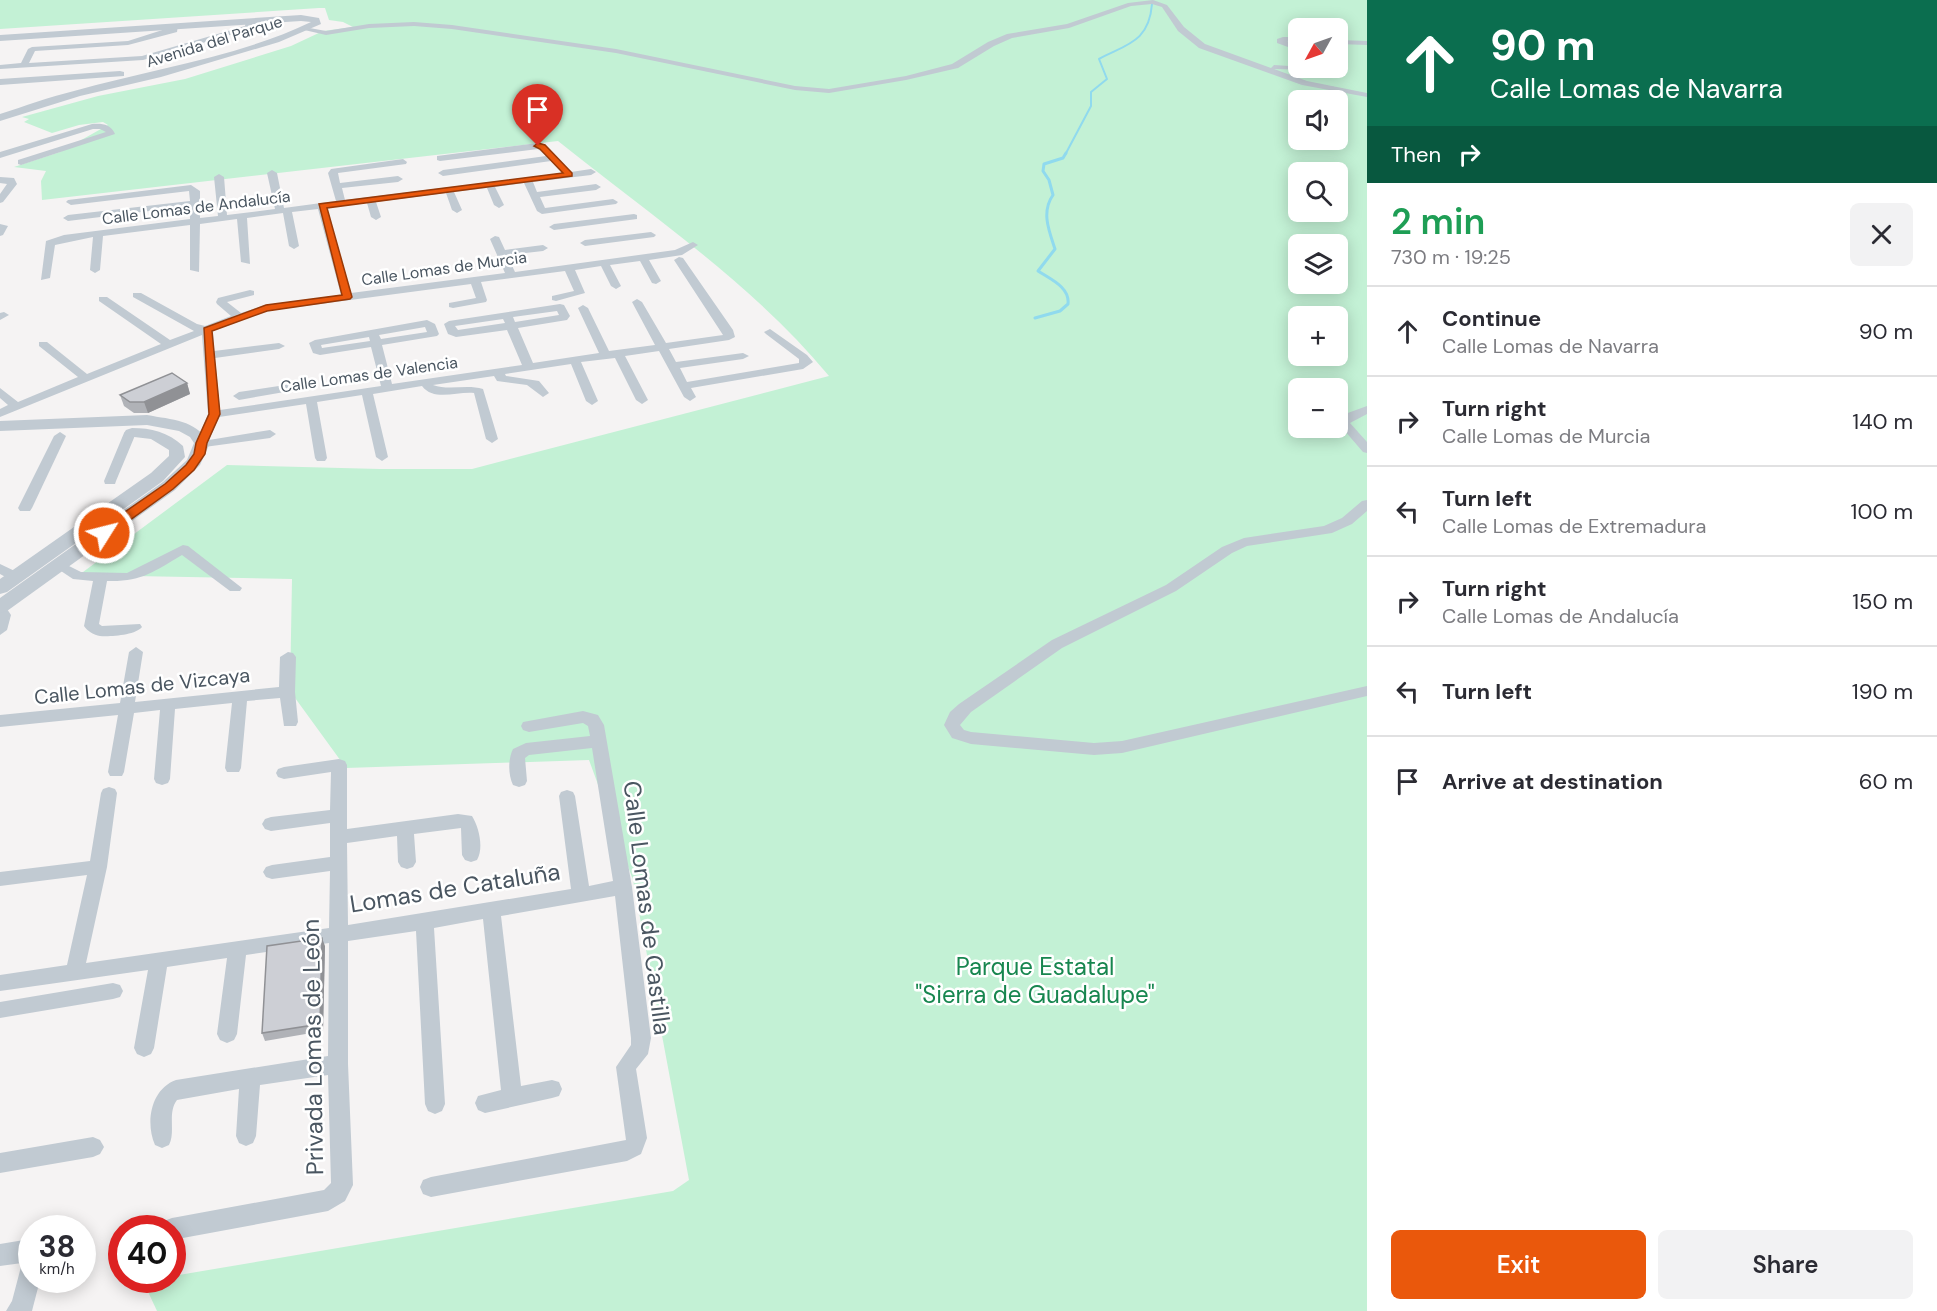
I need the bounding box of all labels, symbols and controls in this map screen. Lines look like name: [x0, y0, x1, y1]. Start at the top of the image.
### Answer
street label: Avenida del Parque: [143, 11, 285, 72]
north arrow: [1288, 18, 1348, 78]
map controls: [1288, 18, 1348, 438]
text: 90 m: [1490, 18, 1596, 73]
icon: ahead: [1391, 24, 1469, 102]
text: Calle Lomas de Navarra: [1490, 71, 1783, 106]
pin: [512, 84, 563, 146]
button: sound: [1288, 90, 1348, 150]
icon: arrive: [521, 93, 554, 126]
icon: right: [1453, 138, 1486, 171]
text: Then: [1391, 140, 1441, 169]
button: search: [1288, 162, 1348, 222]
street label: Calle Lomas de Andalucía: [101, 186, 291, 229]
text: 2 min: [1391, 198, 1485, 245]
button: close: [1850, 203, 1913, 266]
button: layers: [1288, 234, 1348, 294]
text: 730 m · 19:25: [1391, 244, 1511, 270]
street label: Calle Lomas de Murcia: [360, 246, 528, 291]
text: Continue: [1442, 304, 1541, 333]
button: +: [1288, 306, 1348, 366]
icon: ahead: [1391, 315, 1424, 348]
text: 90 m: [1859, 317, 1913, 346]
text: Calle Lomas de Navarra: [1442, 333, 1659, 359]
street label: Calle Lomas de Valencia: [279, 352, 459, 397]
button: −: [1288, 378, 1348, 438]
text: Turn right: [1442, 394, 1547, 423]
icon: right: [1391, 405, 1424, 438]
text: 140 m: [1852, 407, 1913, 436]
text: Calle Lomas de Murcia: [1442, 423, 1651, 449]
text: Turn left: [1442, 484, 1532, 513]
icon: left: [1391, 495, 1424, 528]
text: 100 m: [1851, 497, 1913, 526]
position arrow: [72, 501, 136, 565]
text: Calle Lomas de Extremadura: [1442, 513, 1707, 539]
text: Turn right: [1442, 574, 1547, 603]
icon: right: [1391, 585, 1424, 618]
text: 150 m: [1852, 587, 1913, 616]
text: Calle Lomas de Andalucía: [1442, 603, 1679, 629]
street label: Calle Lomas de Vizcaya: [33, 662, 251, 710]
icon: left: [1391, 675, 1424, 708]
text: Turn left: [1442, 677, 1532, 706]
text: 190 m: [1852, 677, 1913, 706]
icon: arrive: [1391, 765, 1424, 798]
text: Arrive at destination: [1442, 767, 1663, 796]
text: 60 m: [1859, 767, 1913, 796]
street label: Calle Lomas de Castilla: [617, 779, 678, 1037]
street label: Lomas de Cataluña: [347, 856, 562, 919]
street label: Privada Lomas de León: [295, 919, 330, 1175]
park label: Parque Estatal "Sierra de Guadalupe": [915, 951, 1155, 1010]
speed limit sign: 40: [108, 1215, 186, 1293]
text: 38: [38, 1227, 76, 1266]
button: Exit: [1391, 1230, 1646, 1299]
button: Share: [1658, 1230, 1913, 1299]
text: km/h: [39, 1259, 75, 1279]

